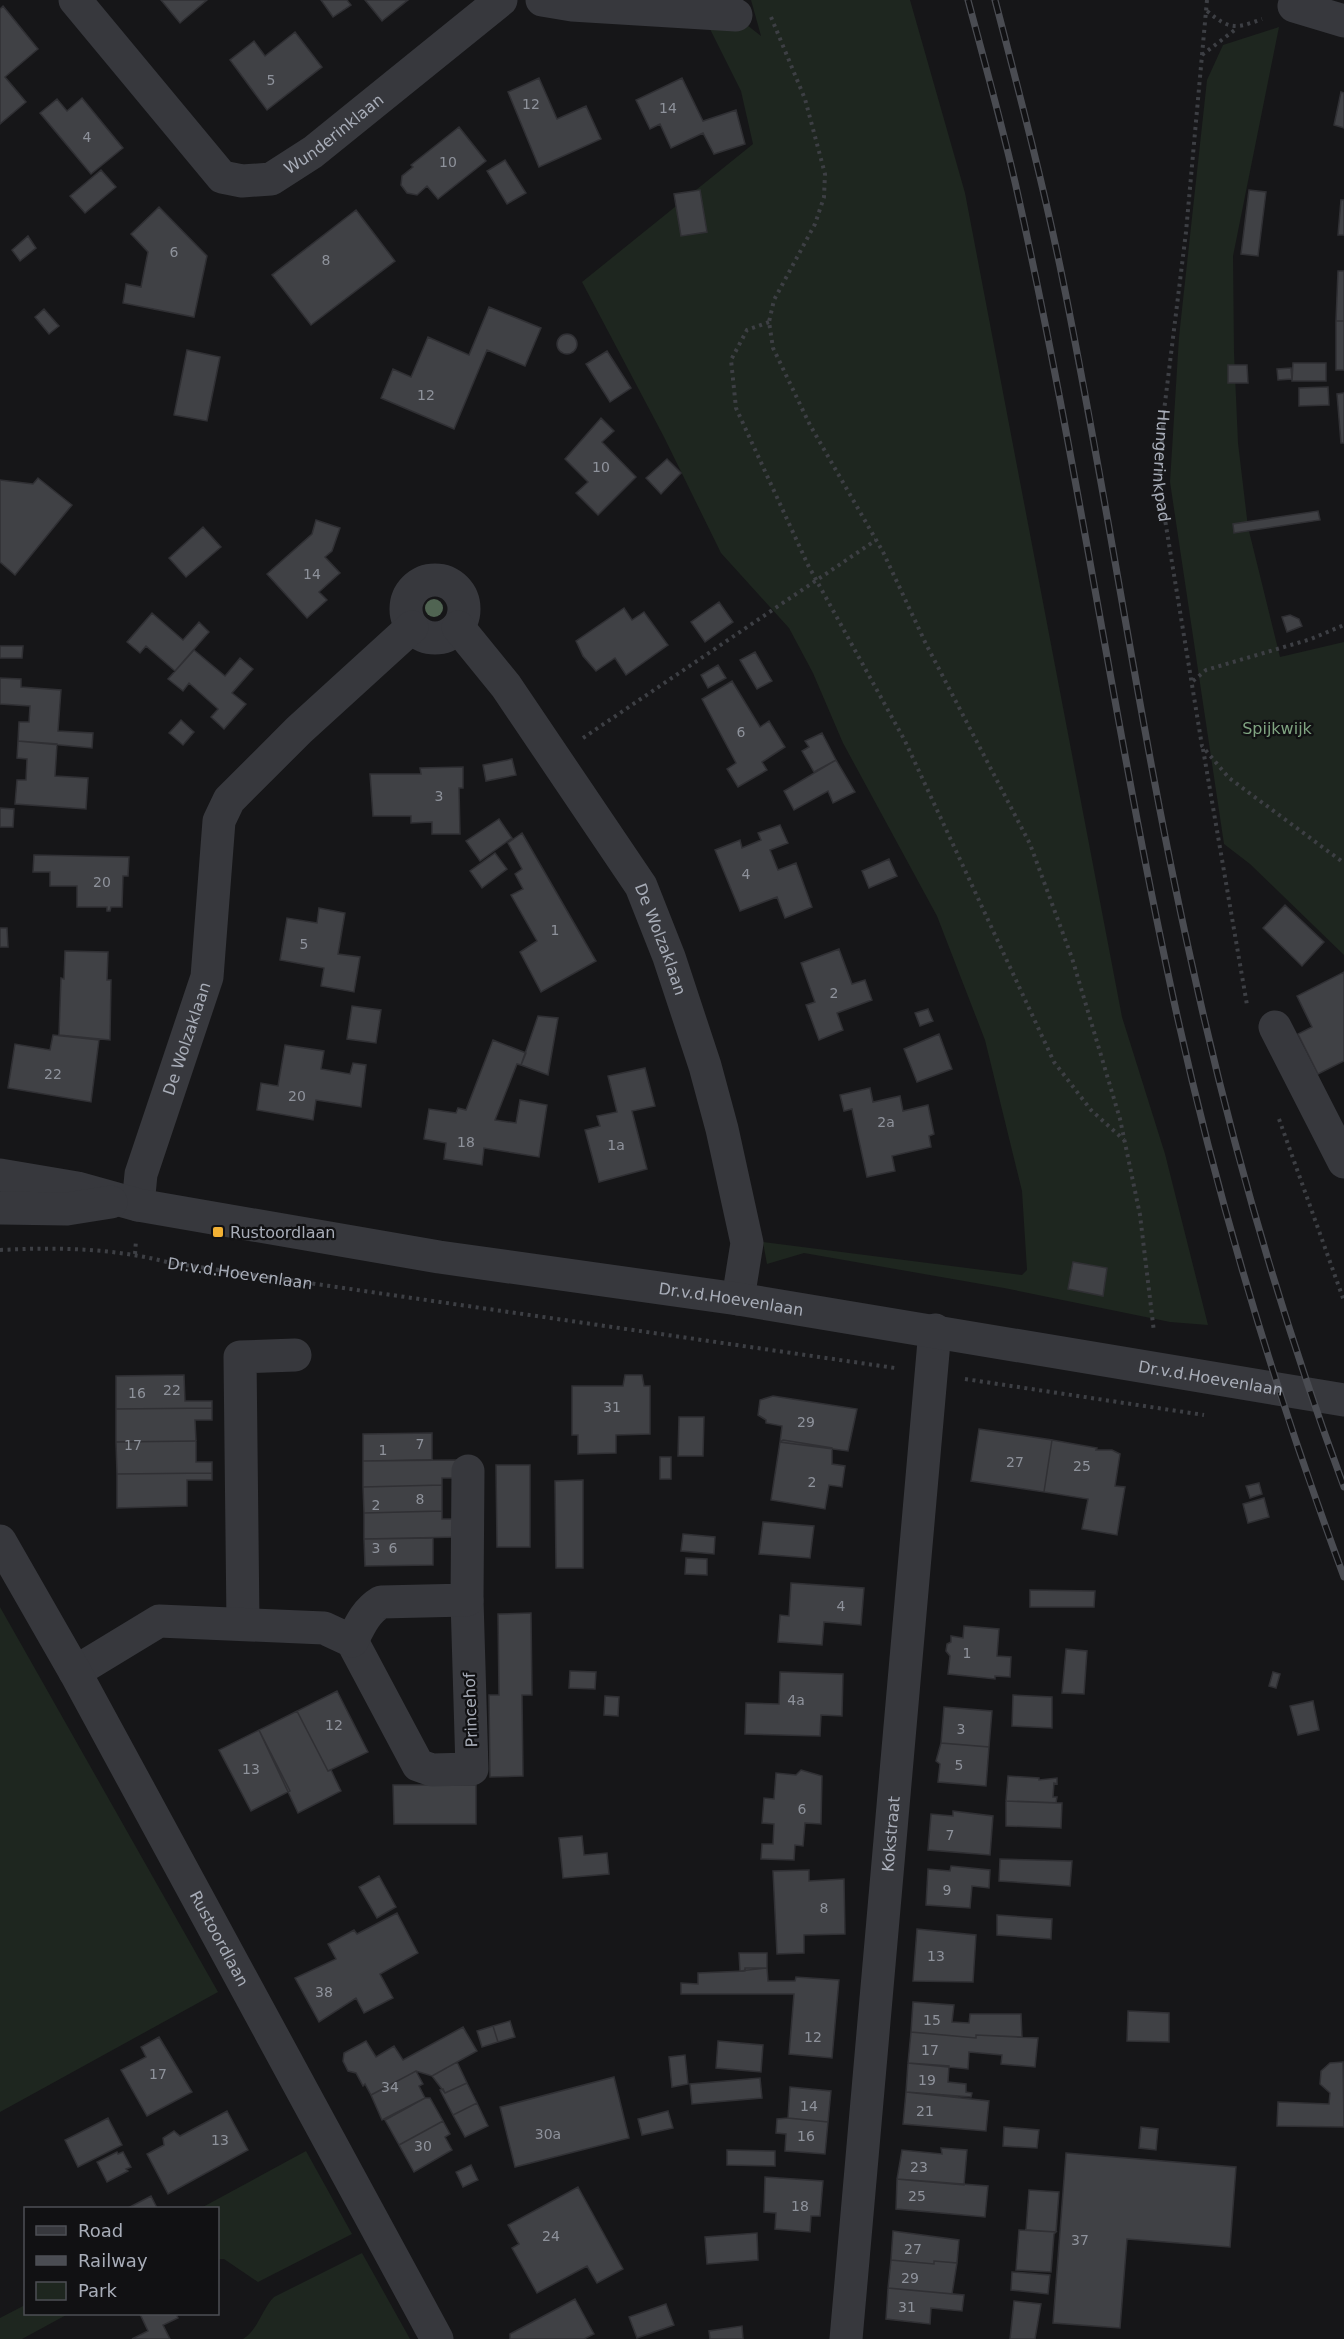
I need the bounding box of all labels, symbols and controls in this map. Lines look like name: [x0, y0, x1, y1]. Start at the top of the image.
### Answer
house number: 5: [267, 72, 275, 88]
street label: Wunderinklaan: [281, 90, 387, 178]
house number: 12: [522, 96, 540, 112]
house number: 14: [659, 100, 677, 116]
house number: 4: [83, 129, 92, 145]
house number: 10: [439, 154, 457, 170]
house number: 6: [170, 244, 179, 260]
house number: 8: [322, 252, 330, 268]
house number: 12: [417, 387, 435, 403]
street label: Hungerinkpad: [1149, 409, 1174, 523]
house number: 10: [592, 459, 610, 475]
house number: 14: [303, 566, 321, 582]
park label: Spijkwijk: [1242, 719, 1313, 738]
house number: 6: [737, 724, 746, 740]
house number: 3: [435, 788, 443, 804]
house number: 4: [742, 866, 751, 882]
house number: 20: [93, 874, 111, 890]
street label: De Wolzaklaan: [631, 880, 690, 998]
house number: 1: [551, 922, 559, 938]
house number: 5: [300, 936, 308, 952]
street label: De Wolzaklaan: [159, 980, 215, 1098]
house number: 2: [830, 985, 838, 1001]
house number: 22: [44, 1066, 62, 1082]
house number: 20: [288, 1088, 306, 1104]
house number: 2a: [877, 1114, 895, 1130]
house number: 18: [457, 1134, 475, 1150]
house number: 1a: [607, 1137, 625, 1153]
place label: Rustoordlaan: [230, 1223, 335, 1242]
marker: Rustoordlaan: [211, 1225, 225, 1239]
street label: Dr.v.d.Hoevenlaan: [166, 1254, 314, 1293]
street label: Dr.v.d.Hoevenlaan: [657, 1279, 805, 1320]
street label: Dr.v.d.Hoevenlaan: [1137, 1357, 1284, 1400]
house number: 22: [163, 1382, 181, 1398]
house number: 16: [128, 1385, 146, 1401]
house number: 31: [603, 1399, 621, 1415]
house number: 29: [797, 1414, 815, 1430]
house number: 7: [416, 1436, 424, 1452]
house number: 17: [124, 1437, 142, 1453]
house number: 1: [379, 1442, 387, 1458]
house number: 27: [1006, 1454, 1024, 1470]
house number: 25: [1073, 1458, 1091, 1474]
house number: 2: [808, 1474, 816, 1490]
house number: 8: [416, 1491, 424, 1507]
house number: 2: [372, 1497, 380, 1513]
house number: 3: [372, 1540, 380, 1556]
house number: 6: [389, 1540, 398, 1556]
house number: 4: [837, 1598, 846, 1614]
house number: 1: [963, 1645, 971, 1661]
street label: Princehof: [460, 1672, 481, 1748]
house number: 4a: [787, 1692, 805, 1708]
house number: 12: [325, 1717, 343, 1733]
house number: 3: [957, 1721, 965, 1737]
house number: 5: [955, 1757, 963, 1773]
house number: 13: [242, 1761, 260, 1777]
street label: Kokstraat: [878, 1795, 904, 1873]
house number: 6: [798, 1801, 807, 1817]
house number: 7: [946, 1827, 954, 1843]
house number: 9: [943, 1882, 951, 1898]
street label: Rustoordlaan: [186, 1888, 253, 1989]
house number: 8: [820, 1900, 828, 1916]
house number: 13: [927, 1948, 945, 1964]
house number: 38: [315, 1984, 333, 2000]
house number: 15: [923, 2012, 941, 2028]
house number: 12: [804, 2029, 822, 2045]
house number: 17: [921, 2042, 939, 2058]
house number: 17: [149, 2066, 167, 2082]
house number: 19: [918, 2072, 936, 2088]
house number: 34: [381, 2079, 399, 2095]
house number: 14: [800, 2098, 818, 2114]
house number: 21: [916, 2103, 934, 2119]
house number: 30a: [535, 2126, 561, 2142]
house number: 16: [797, 2128, 815, 2144]
house number: 13: [211, 2132, 229, 2148]
house number: 30: [414, 2138, 432, 2154]
house number: 23: [910, 2159, 928, 2175]
house number: 25: [908, 2188, 926, 2204]
house number: 18: [791, 2198, 809, 2214]
legend: [24, 2207, 219, 2315]
text: Road: [78, 2220, 123, 2241]
house number: 24: [542, 2228, 560, 2244]
house number: 37: [1071, 2232, 1089, 2248]
house number: 27: [904, 2241, 922, 2257]
text: Railway: [78, 2250, 148, 2271]
house number: 29: [901, 2270, 919, 2286]
text: Park: [78, 2280, 117, 2301]
house number: 31: [898, 2299, 916, 2315]

